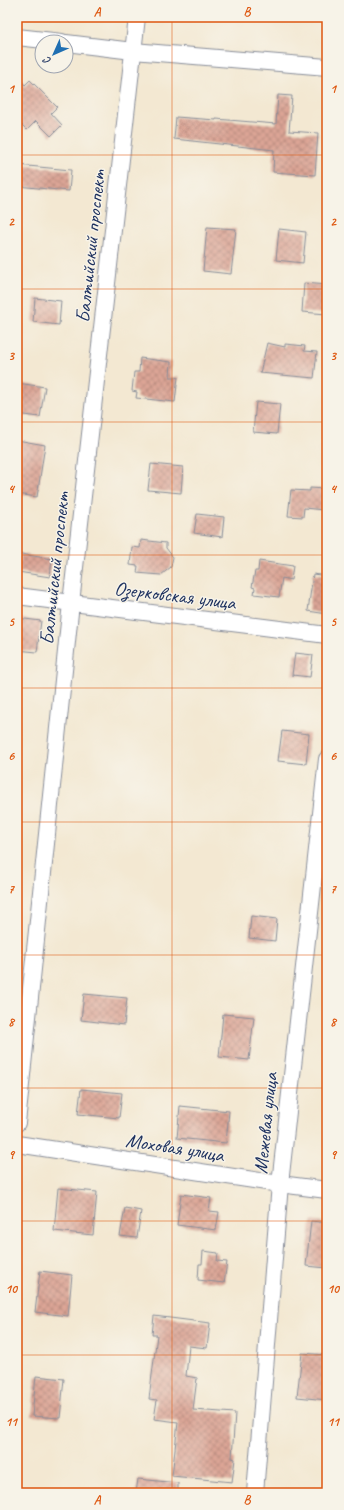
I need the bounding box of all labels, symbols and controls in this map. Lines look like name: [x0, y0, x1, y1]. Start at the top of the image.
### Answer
text: A: [94, 4, 102, 20]
text: B: [244, 4, 252, 20]
north arrow: [34, 34, 74, 74]
text: С: [39, 53, 54, 68]
text: 1: [8, 81, 16, 97]
text: 1: [330, 81, 338, 97]
street label: Балтийский проспект: [70, 168, 111, 324]
text: 2: [8, 214, 15, 230]
text: 2: [330, 214, 337, 230]
text: 3: [8, 348, 15, 364]
text: 3: [330, 348, 337, 364]
text: 4: [8, 481, 16, 497]
text: 4: [330, 481, 338, 497]
street label: Балтийский проспект: [34, 490, 75, 646]
street label: Озерковская улица: [113, 576, 238, 616]
text: 5: [8, 614, 15, 630]
text: 5: [330, 614, 337, 630]
text: 6: [8, 748, 15, 764]
text: 6: [330, 748, 337, 764]
text: 7: [8, 881, 15, 897]
text: 7: [330, 881, 337, 897]
text: 8: [8, 1014, 16, 1030]
text: 8: [330, 1014, 338, 1030]
street label: Межевая улица: [248, 1070, 283, 1175]
street label: Моховая улица: [124, 1127, 227, 1168]
text: 9: [8, 1147, 15, 1163]
text: 9: [330, 1147, 337, 1163]
text: 10: [5, 1281, 18, 1297]
text: 10: [327, 1281, 340, 1297]
text: 11: [5, 1414, 19, 1430]
text: 11: [327, 1414, 341, 1430]
text: A: [94, 1492, 102, 1508]
text: B: [244, 1492, 252, 1508]

